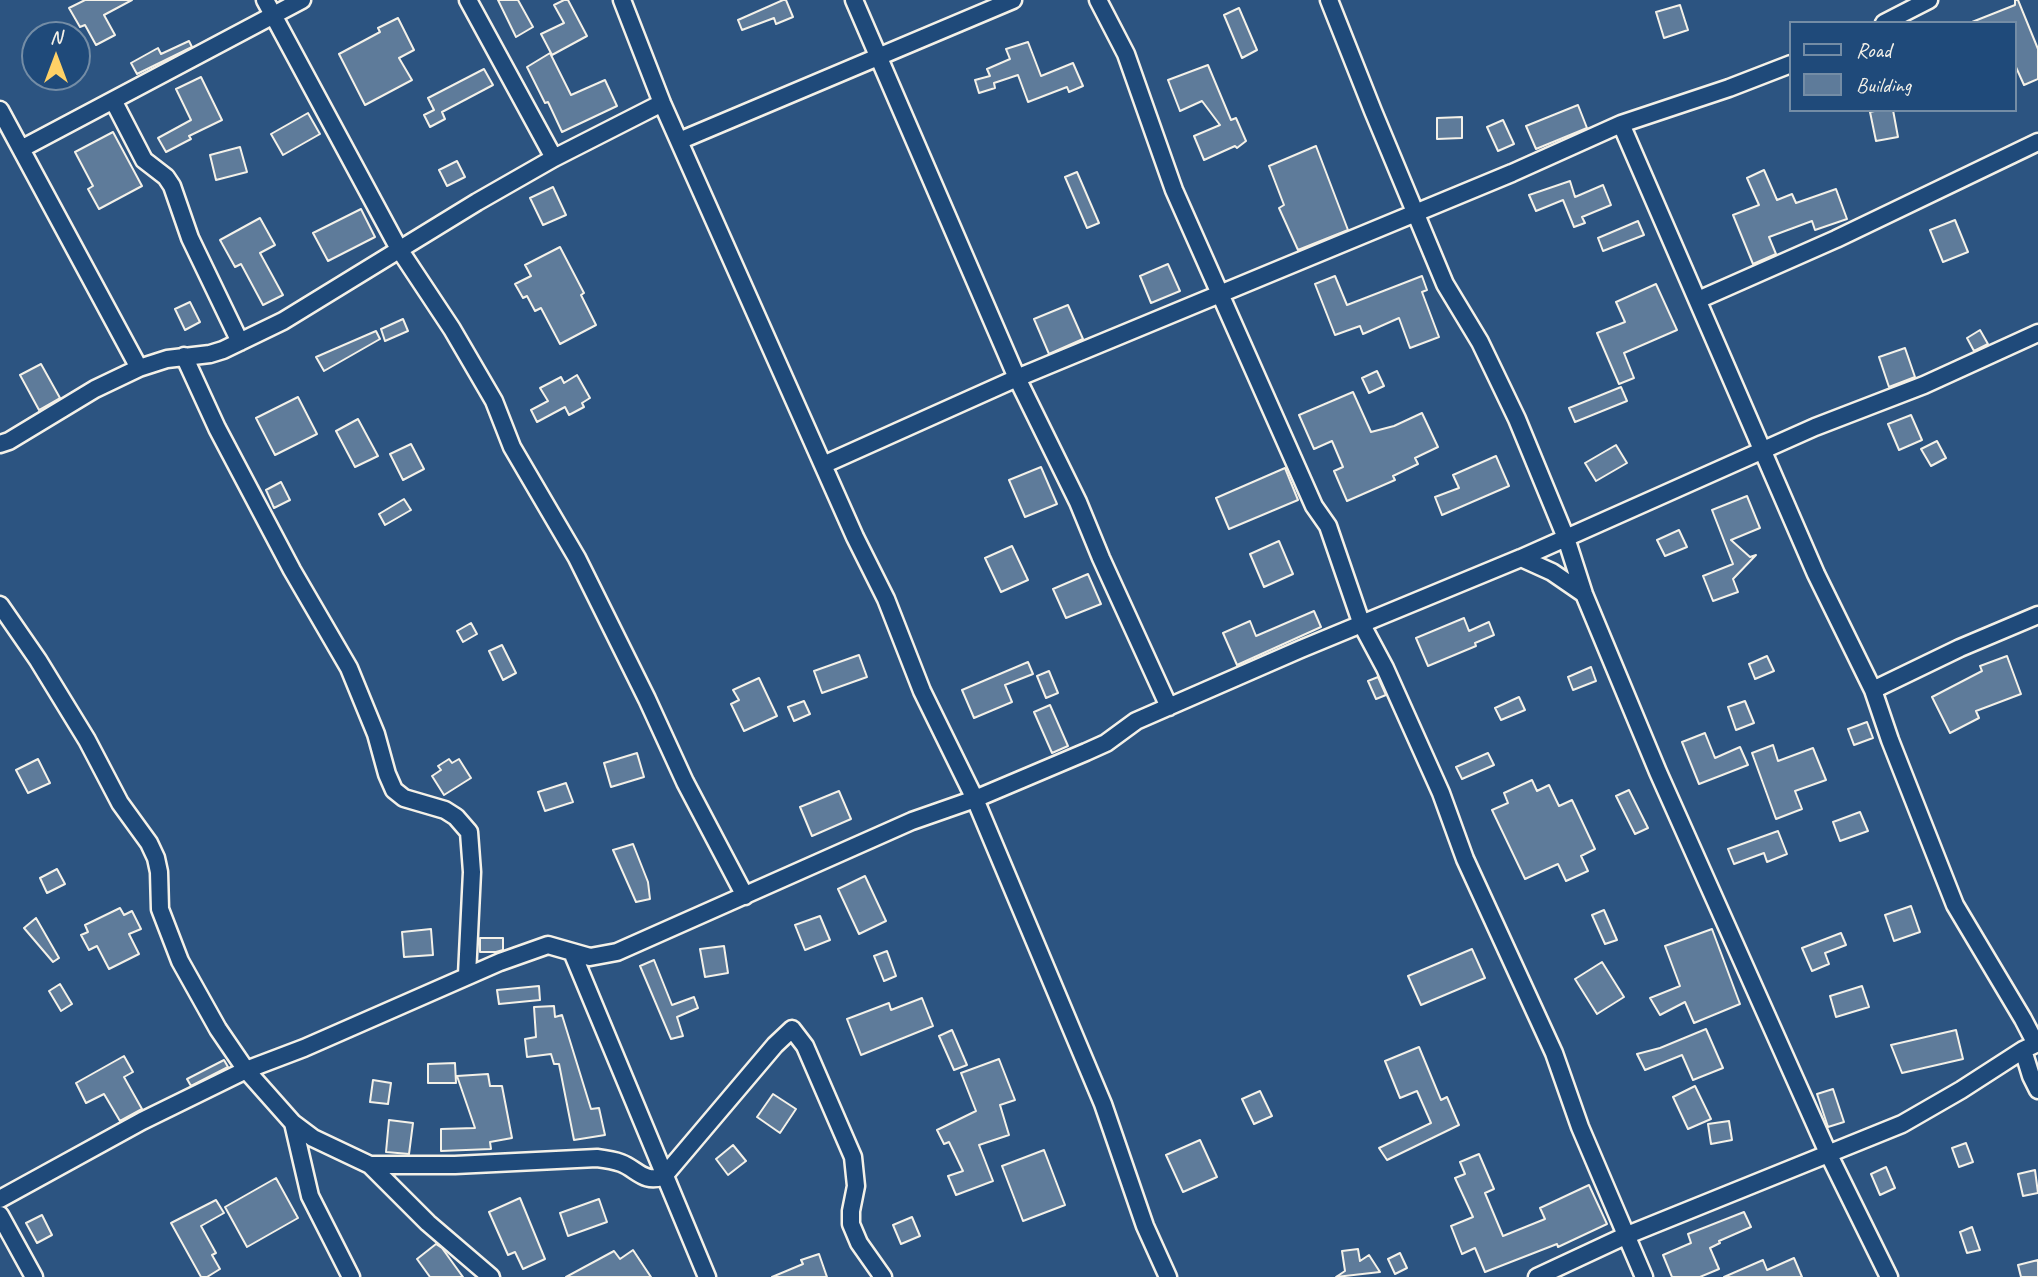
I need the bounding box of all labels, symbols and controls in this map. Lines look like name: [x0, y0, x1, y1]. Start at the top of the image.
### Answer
north arrow: [21, 21, 91, 91]
legend: [1790, 21, 2017, 112]
text: N: [50, 25, 62, 49]
text: Road: [1856, 37, 1891, 63]
text: Building: [1856, 72, 1911, 98]

